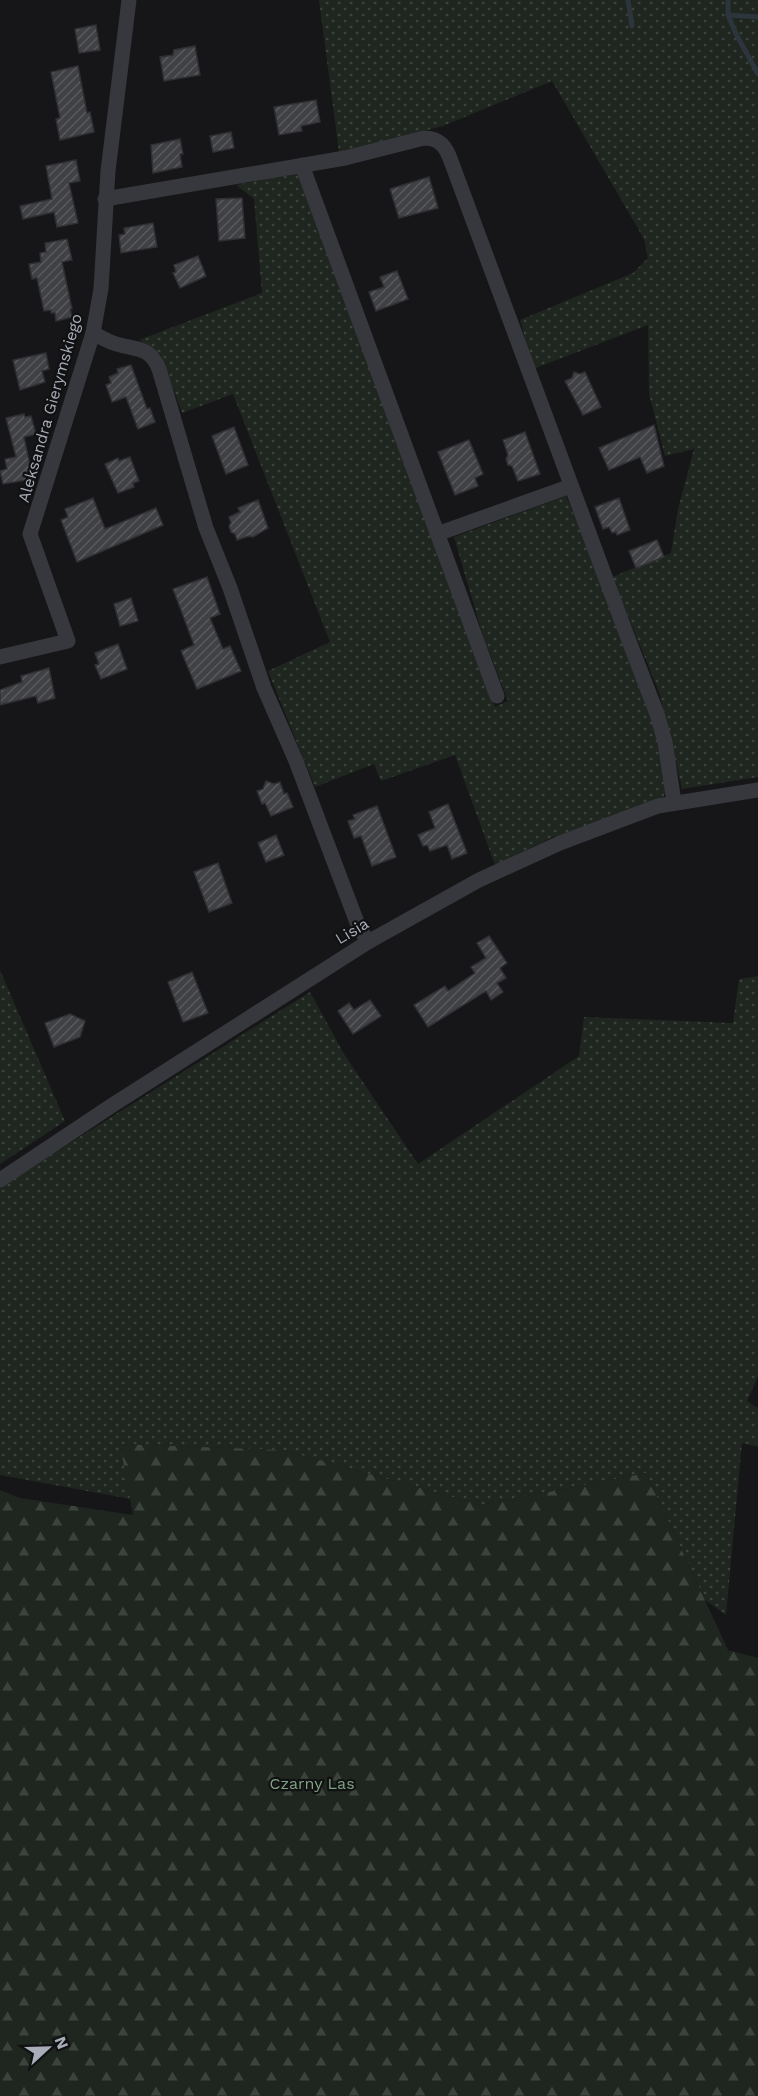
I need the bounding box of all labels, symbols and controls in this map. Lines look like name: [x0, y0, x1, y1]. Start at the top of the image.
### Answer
street label: Aleksandra Gierymskiego: [14, 311, 86, 505]
street label: Lisia: [332, 914, 372, 948]
park label: Czarny Las: [269, 1774, 355, 1793]
north arrow: [18, 2018, 78, 2078]
text: N: [50, 2034, 72, 2052]

